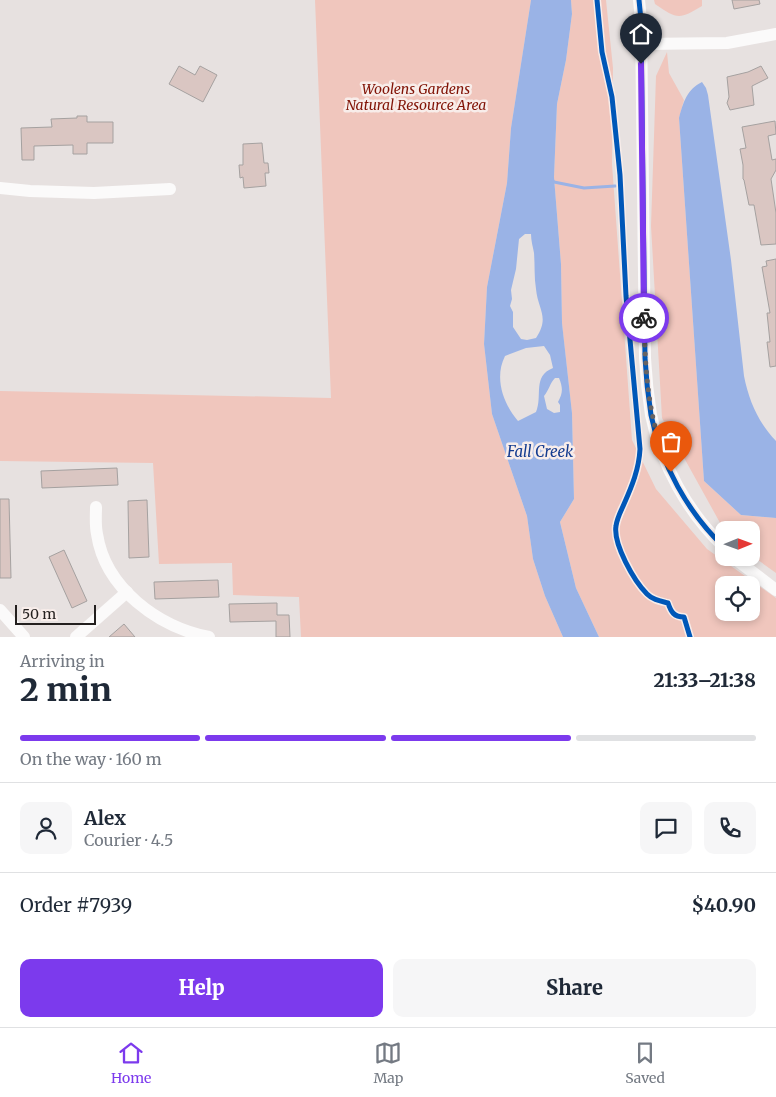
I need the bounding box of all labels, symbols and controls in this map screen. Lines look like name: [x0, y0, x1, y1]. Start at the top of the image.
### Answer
pin: [620, 13, 662, 64]
icon: home: [627, 20, 655, 48]
park label: Woolens Gardens Natural Resource Area: [346, 80, 486, 114]
courier: [619, 293, 669, 343]
icon: bike: [630, 304, 658, 332]
pin: [650, 421, 692, 472]
icon: bag: [657, 428, 685, 456]
water label: Fall Creek: [506, 442, 574, 461]
north arrow: [715, 521, 760, 566]
map controls: [715, 521, 760, 621]
button: locate: [715, 576, 760, 621]
scale bar: [15, 602, 96, 625]
text: 50 m: [22, 605, 56, 623]
text: Arriving in: [20, 651, 105, 671]
text: 21:33–21:38: [653, 668, 756, 692]
text: 2 min: [20, 670, 112, 710]
text: On the way · 160 m: [20, 749, 162, 769]
button: person: [20, 802, 72, 854]
button: chat: [640, 802, 692, 854]
button: phone: [704, 802, 756, 854]
text: Alex: [84, 806, 126, 830]
text: Courier · 4.5: [84, 830, 173, 850]
text: Order #7939: [20, 893, 132, 917]
text: $40.90: [691, 893, 756, 917]
button: Help: [20, 959, 383, 1017]
button: Share: [393, 959, 756, 1017]
tab: Home: [111, 1039, 151, 1087]
tab: Map: [373, 1039, 403, 1087]
tab: Saved: [625, 1039, 665, 1087]

